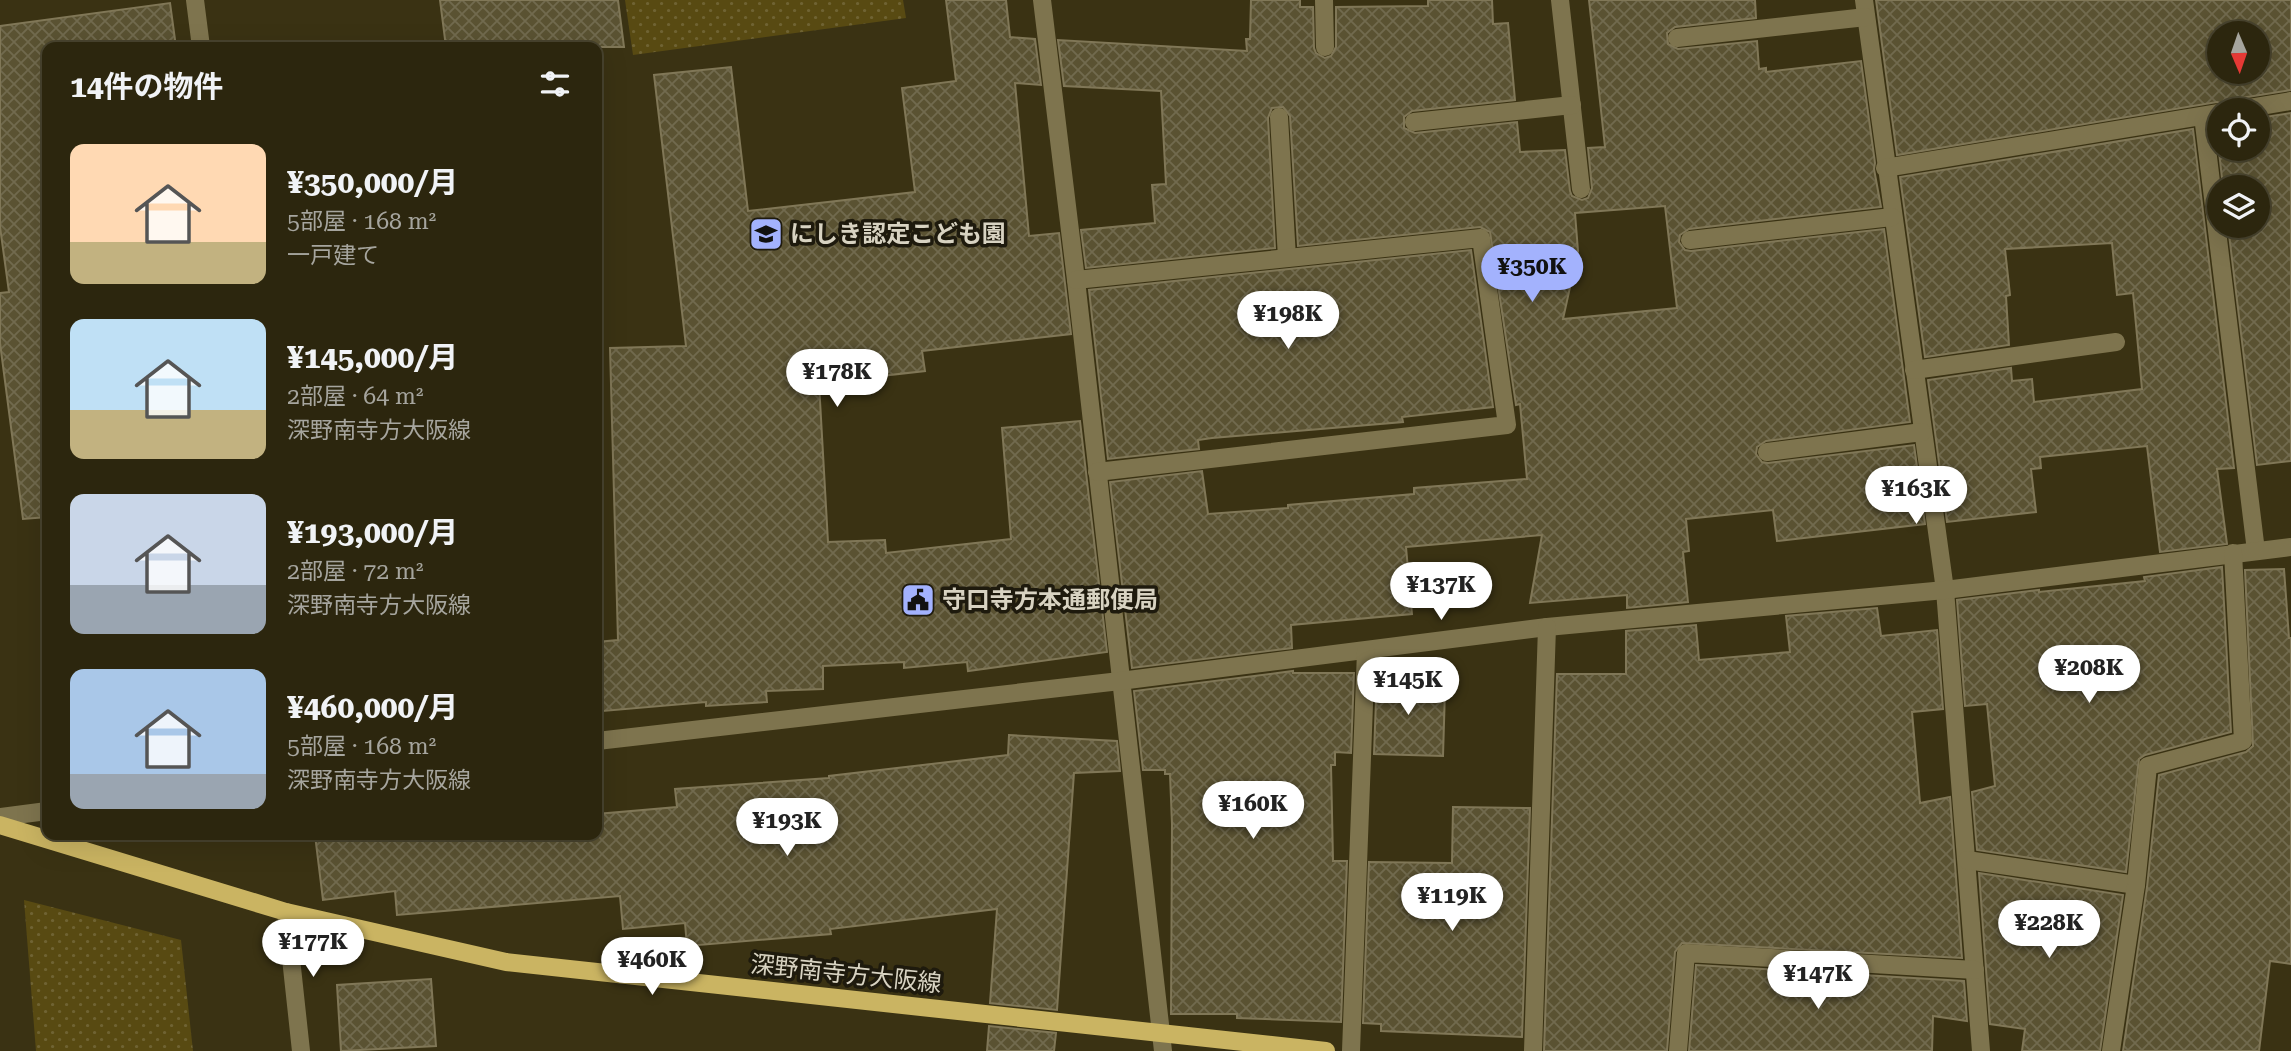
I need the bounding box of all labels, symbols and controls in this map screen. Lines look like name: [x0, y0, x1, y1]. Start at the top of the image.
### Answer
north arrow: [2207, 21, 2270, 84]
map controls: [2207, 21, 2270, 238]
icon: filters: [536, 65, 574, 103]
text: 14件の物件: [70, 69, 224, 104]
button: locate: [2207, 98, 2270, 161]
text: ¥350,000/月: [287, 165, 458, 200]
icon: home: [126, 172, 210, 256]
button: layers: [2207, 175, 2270, 238]
text: 5部屋 · 168 m²: [287, 208, 436, 235]
school or university icon: にしき認定こども園: [747, 215, 785, 253]
place label: にしき認定こども園: [790, 220, 1006, 248]
text: 一戸建て: [287, 242, 379, 269]
pin: ¥350K: [1483, 244, 1581, 304]
text: ¥350K: [1497, 253, 1567, 280]
pin: ¥198K: [1239, 292, 1337, 351]
text: ¥198K: [1253, 300, 1323, 327]
text: ¥145,000/月: [287, 340, 458, 375]
icon: home: [126, 347, 210, 431]
pin: ¥178K: [788, 350, 886, 409]
text: ¥178K: [802, 358, 872, 385]
text: 2部屋 · 64 m²: [287, 383, 423, 410]
text: 深野南寺方大阪線: [287, 417, 471, 444]
pin: ¥163K: [1867, 466, 1965, 526]
text: ¥163K: [1881, 475, 1951, 502]
text: ¥193,000/月: [287, 515, 458, 550]
icon: home: [126, 522, 210, 606]
text: 2部屋 · 72 m²: [287, 558, 423, 585]
pin: ¥137K: [1392, 562, 1490, 622]
text: ¥137K: [1406, 571, 1476, 598]
public building icon: 守口寺方本通郵便局: [899, 581, 937, 619]
place label: 守口寺方本通郵便局: [942, 586, 1158, 614]
text: 深野南寺方大阪線: [287, 592, 471, 619]
pin: ¥208K: [2040, 646, 2138, 705]
text: ¥208K: [2054, 654, 2124, 681]
pin: ¥145K: [1359, 658, 1457, 717]
text: ¥145K: [1373, 666, 1443, 693]
text: ¥460,000/月: [287, 690, 458, 725]
icon: home: [126, 697, 210, 781]
text: 5部屋 · 168 m²: [287, 733, 436, 760]
text: 深野南寺方大阪線: [287, 767, 471, 794]
pin: ¥160K: [1204, 782, 1302, 841]
text: ¥160K: [1218, 790, 1288, 817]
pin: ¥193K: [738, 798, 836, 858]
text: ¥193K: [752, 807, 822, 834]
pin: ¥119K: [1403, 874, 1501, 933]
text: ¥119K: [1417, 882, 1487, 909]
pin: ¥228K: [2000, 900, 2098, 960]
text: ¥228K: [2014, 909, 2084, 936]
pin: ¥177K: [264, 920, 362, 979]
text: ¥177K: [278, 928, 348, 955]
pin: ¥460K: [603, 937, 701, 997]
text: ¥460K: [617, 946, 687, 973]
street label: 深野南寺方大阪線: [749, 950, 943, 998]
pin: ¥147K: [1769, 951, 1867, 1011]
text: ¥147K: [1783, 960, 1853, 987]

